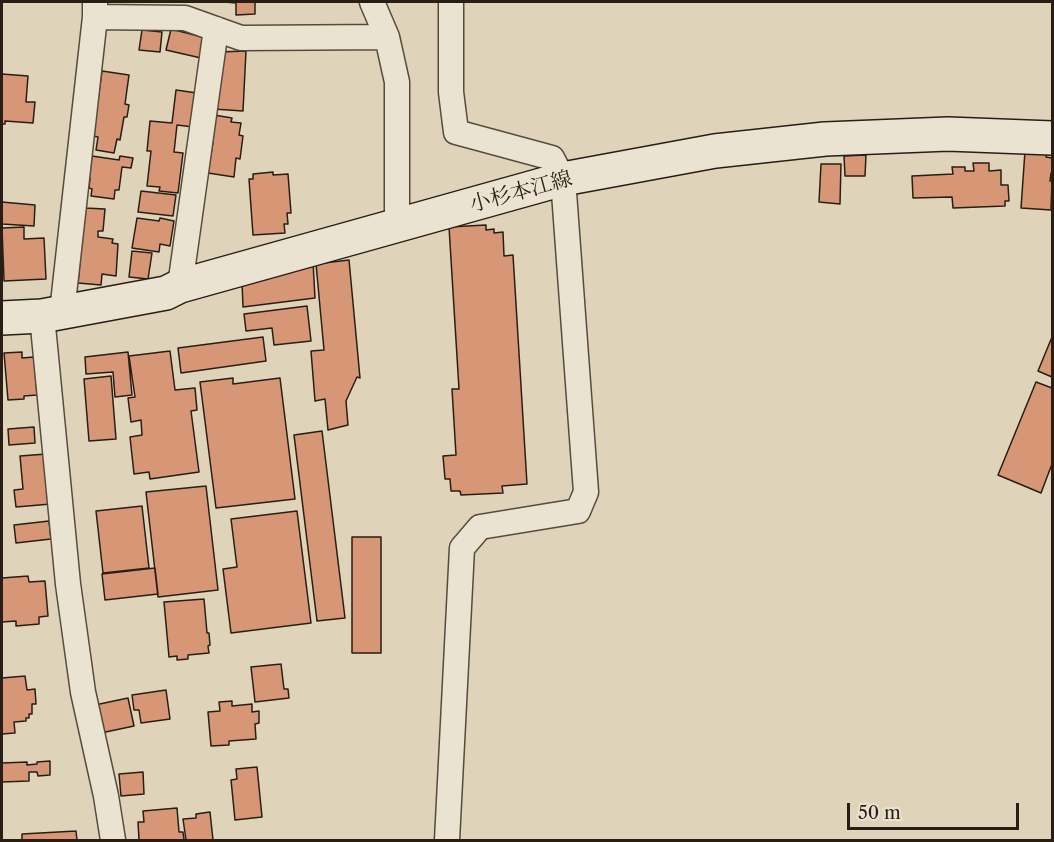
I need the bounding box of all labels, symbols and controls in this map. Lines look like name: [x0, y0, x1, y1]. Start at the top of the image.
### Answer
street label: 小杉本江線: [467, 166, 575, 218]
scale bar: [850, 791, 1022, 829]
text: 50 m: [858, 802, 901, 824]

